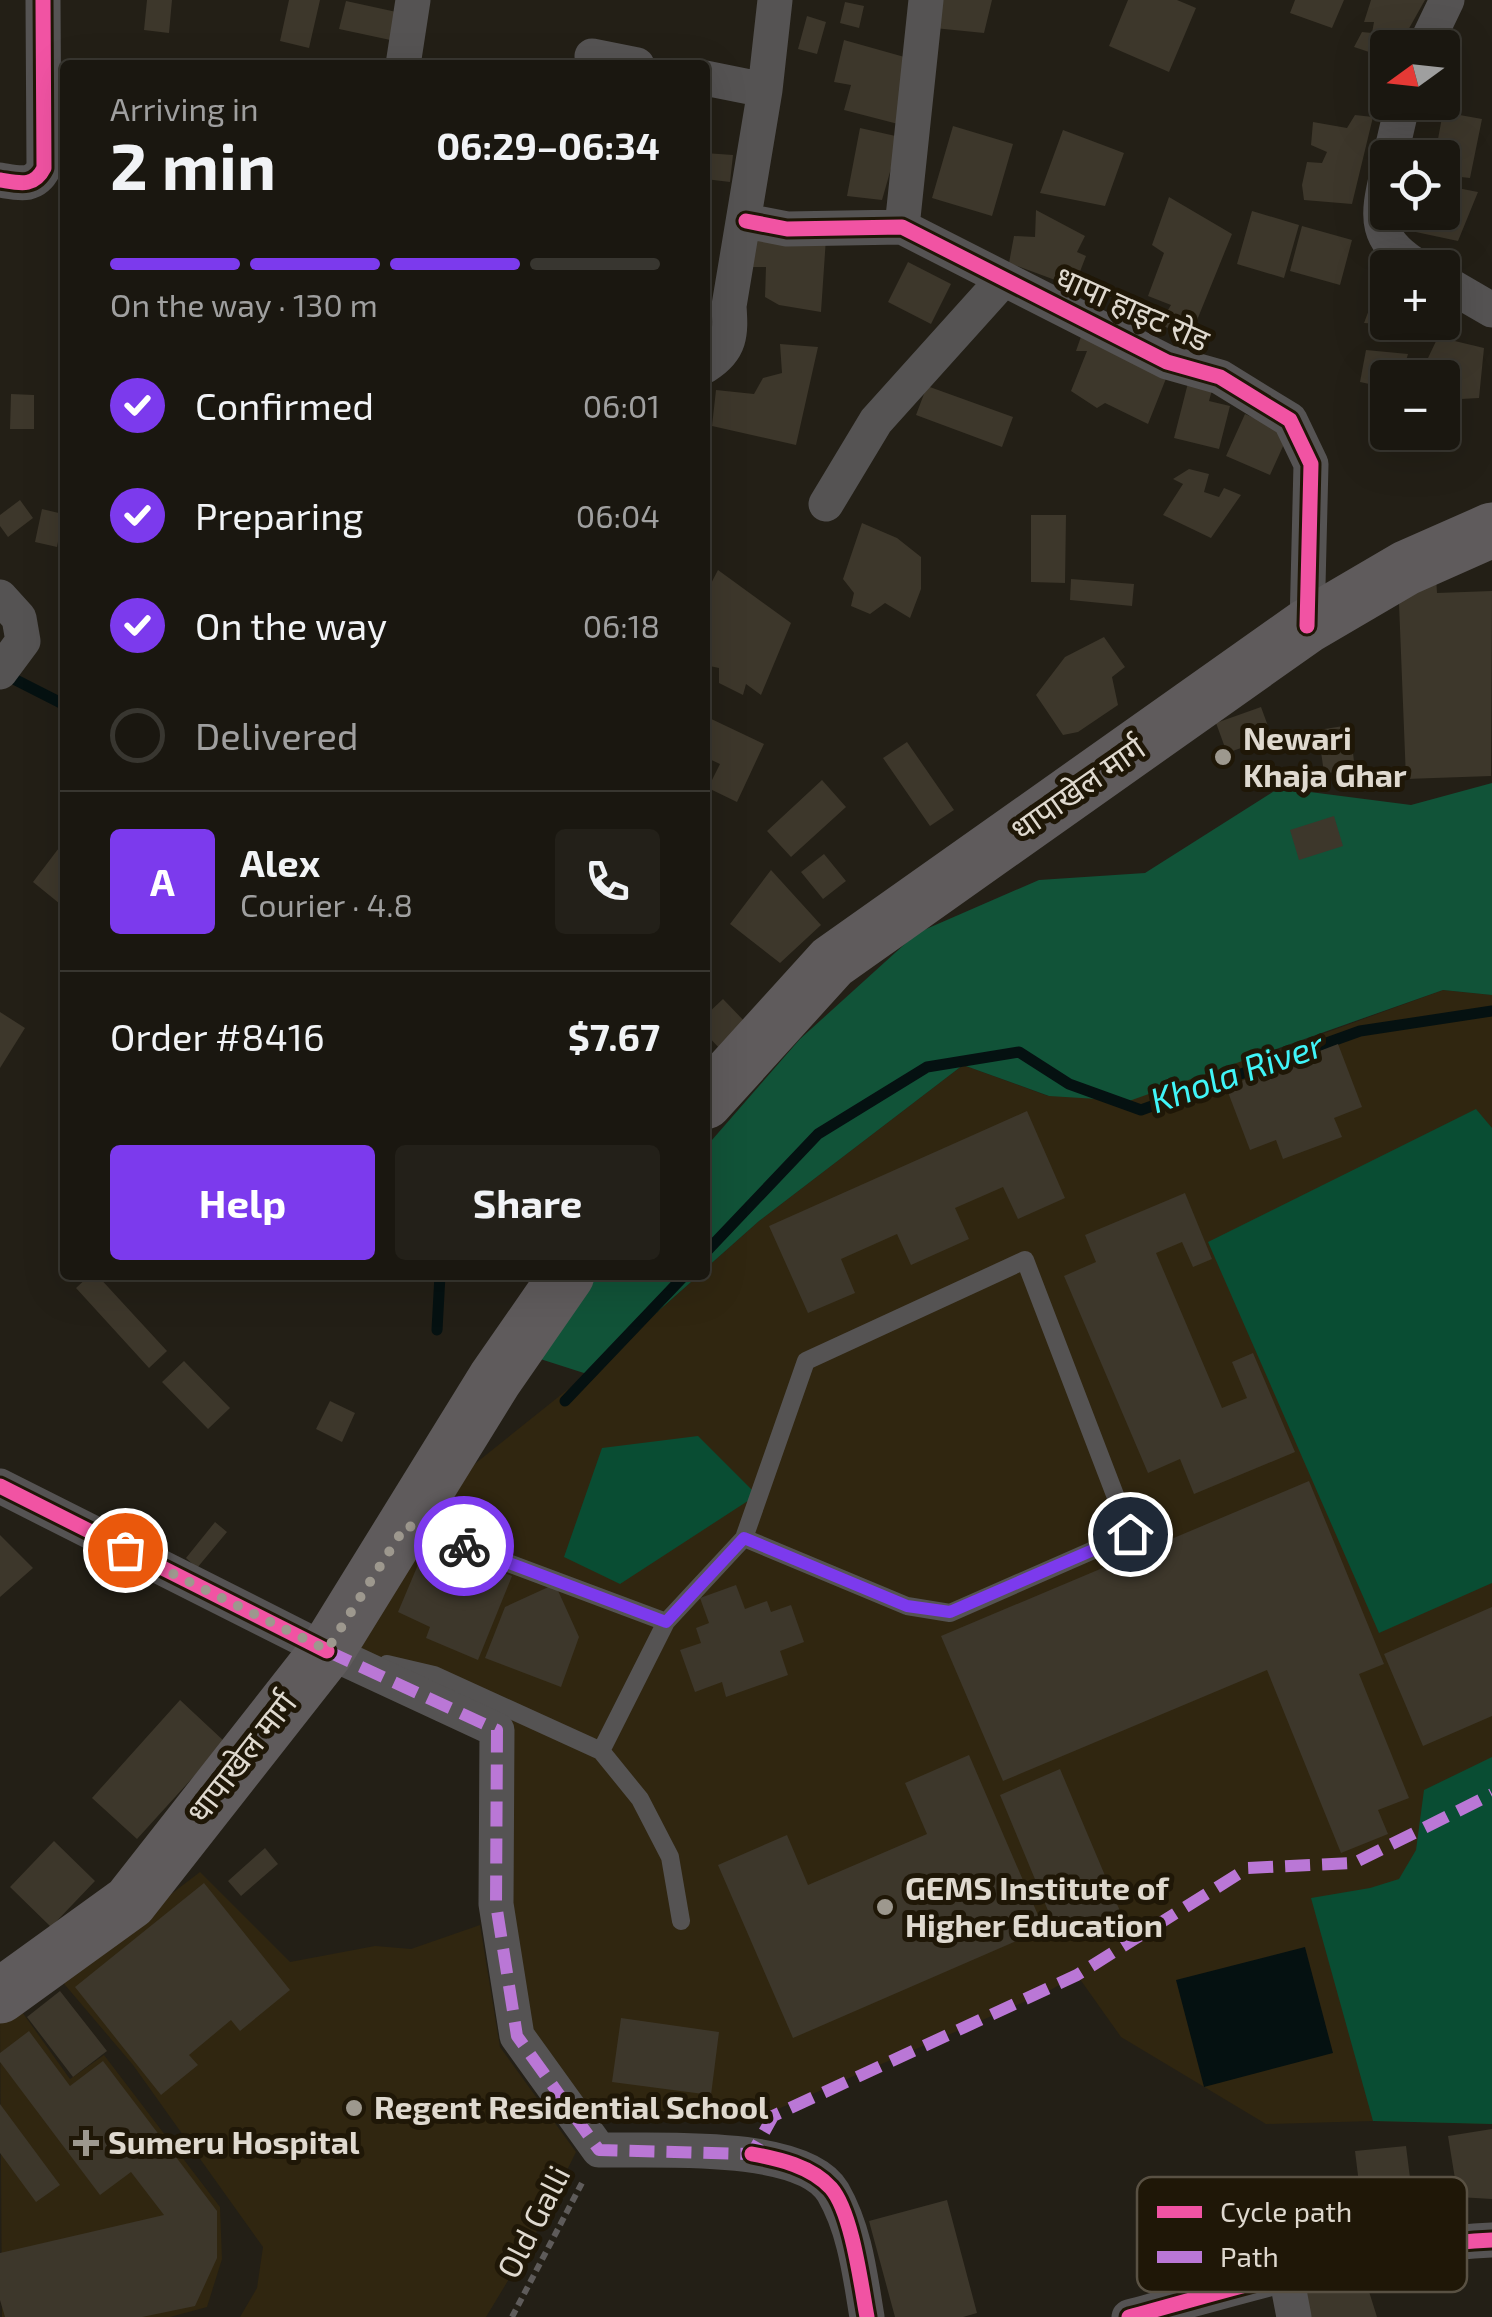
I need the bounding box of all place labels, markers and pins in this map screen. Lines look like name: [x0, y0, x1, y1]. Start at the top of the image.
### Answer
place label: Newari Khaja Ghar: [1243, 718, 1407, 793]
marker: Newari Khaja Ghar: [1212, 746, 1234, 768]
pin: [1088, 1492, 1173, 1577]
pin: [83, 1508, 168, 1593]
place label: GEMS Institute of Higher Education: [905, 1868, 1170, 1943]
marker: GEMS Institute of Higher Education: [874, 1896, 896, 1918]
place label: Regent Residential School: [374, 2087, 769, 2125]
marker: Regent Residential School: [343, 2097, 365, 2119]
place label: Sumeru Hospital: [108, 2122, 360, 2160]
marker: Sumeru Hospital: [73, 2130, 99, 2156]

